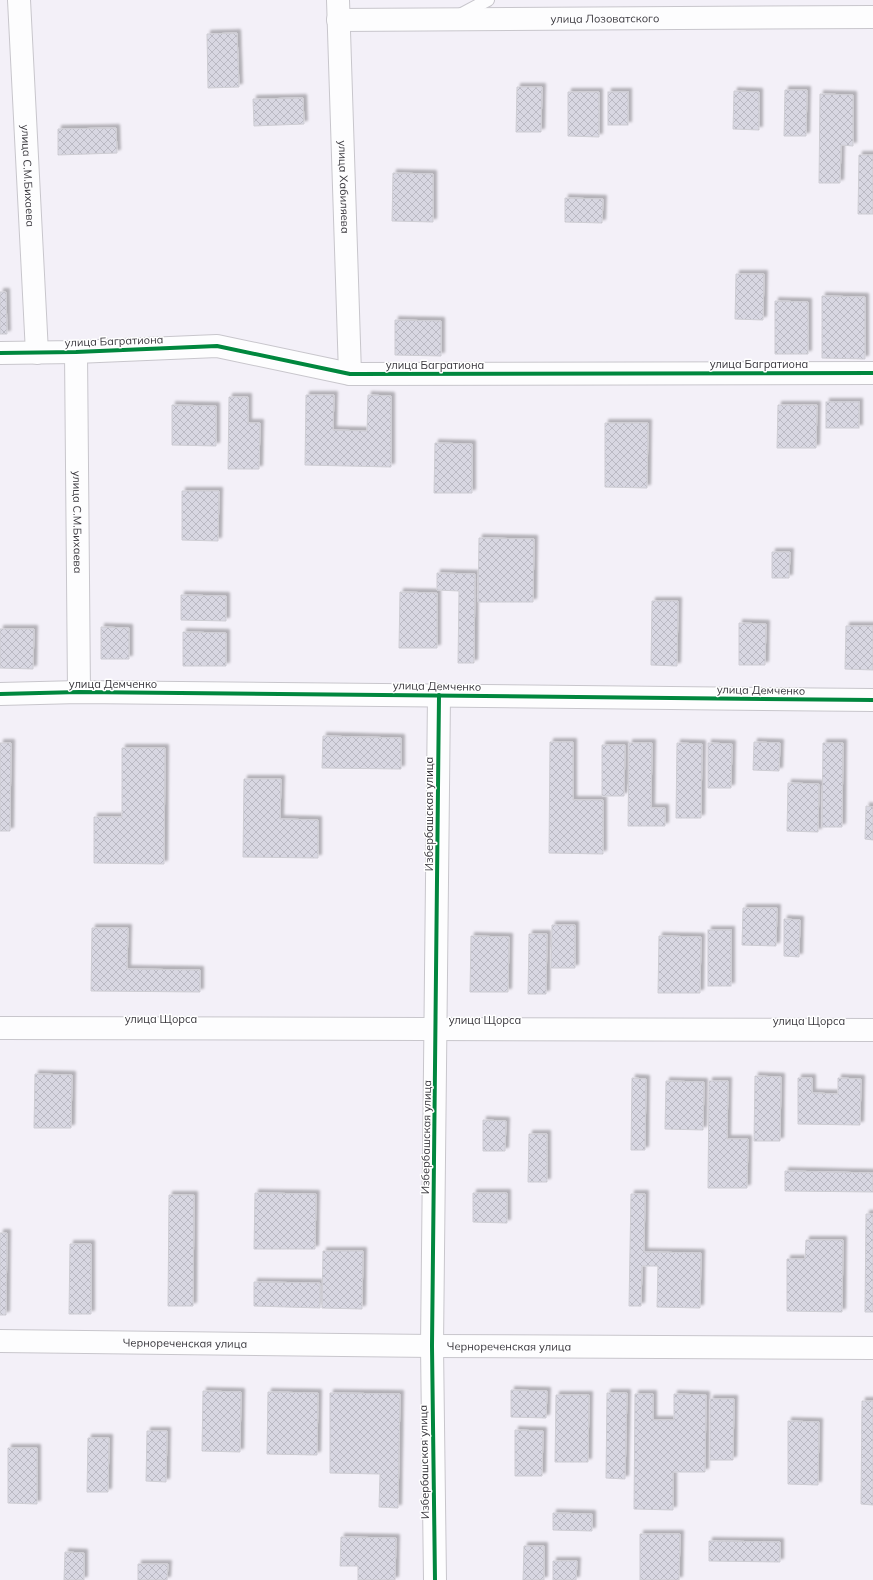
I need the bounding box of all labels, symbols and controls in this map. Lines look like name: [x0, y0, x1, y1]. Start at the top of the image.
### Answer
street label: улица Лозоватского: [551, 11, 659, 26]
street label: улица С.М.Бихаева: [18, 124, 38, 227]
street label: улица Хабиляева: [336, 140, 352, 234]
street label: улица Багратиона: [64, 332, 164, 350]
street label: улица Багратиона: [710, 357, 808, 371]
street label: улица Багратиона: [386, 358, 484, 372]
street label: улица С.М.Бихаева: [70, 471, 85, 573]
street label: улица Демченко: [69, 677, 157, 691]
street label: улица Демченко: [393, 678, 481, 694]
street label: улица Демченко: [717, 682, 805, 698]
street label: Избербашская улица: [422, 757, 436, 871]
street label: улица Щорса: [125, 1012, 197, 1026]
street label: улица Щорса: [449, 1013, 521, 1027]
street label: улица Щорса: [773, 1014, 845, 1028]
street label: Избербашская улица: [418, 1080, 434, 1194]
street label: Чернореченская улица: [123, 1335, 247, 1351]
street label: Чернореченская улица: [447, 1339, 571, 1354]
street label: Избербашская улица: [416, 1405, 432, 1519]

